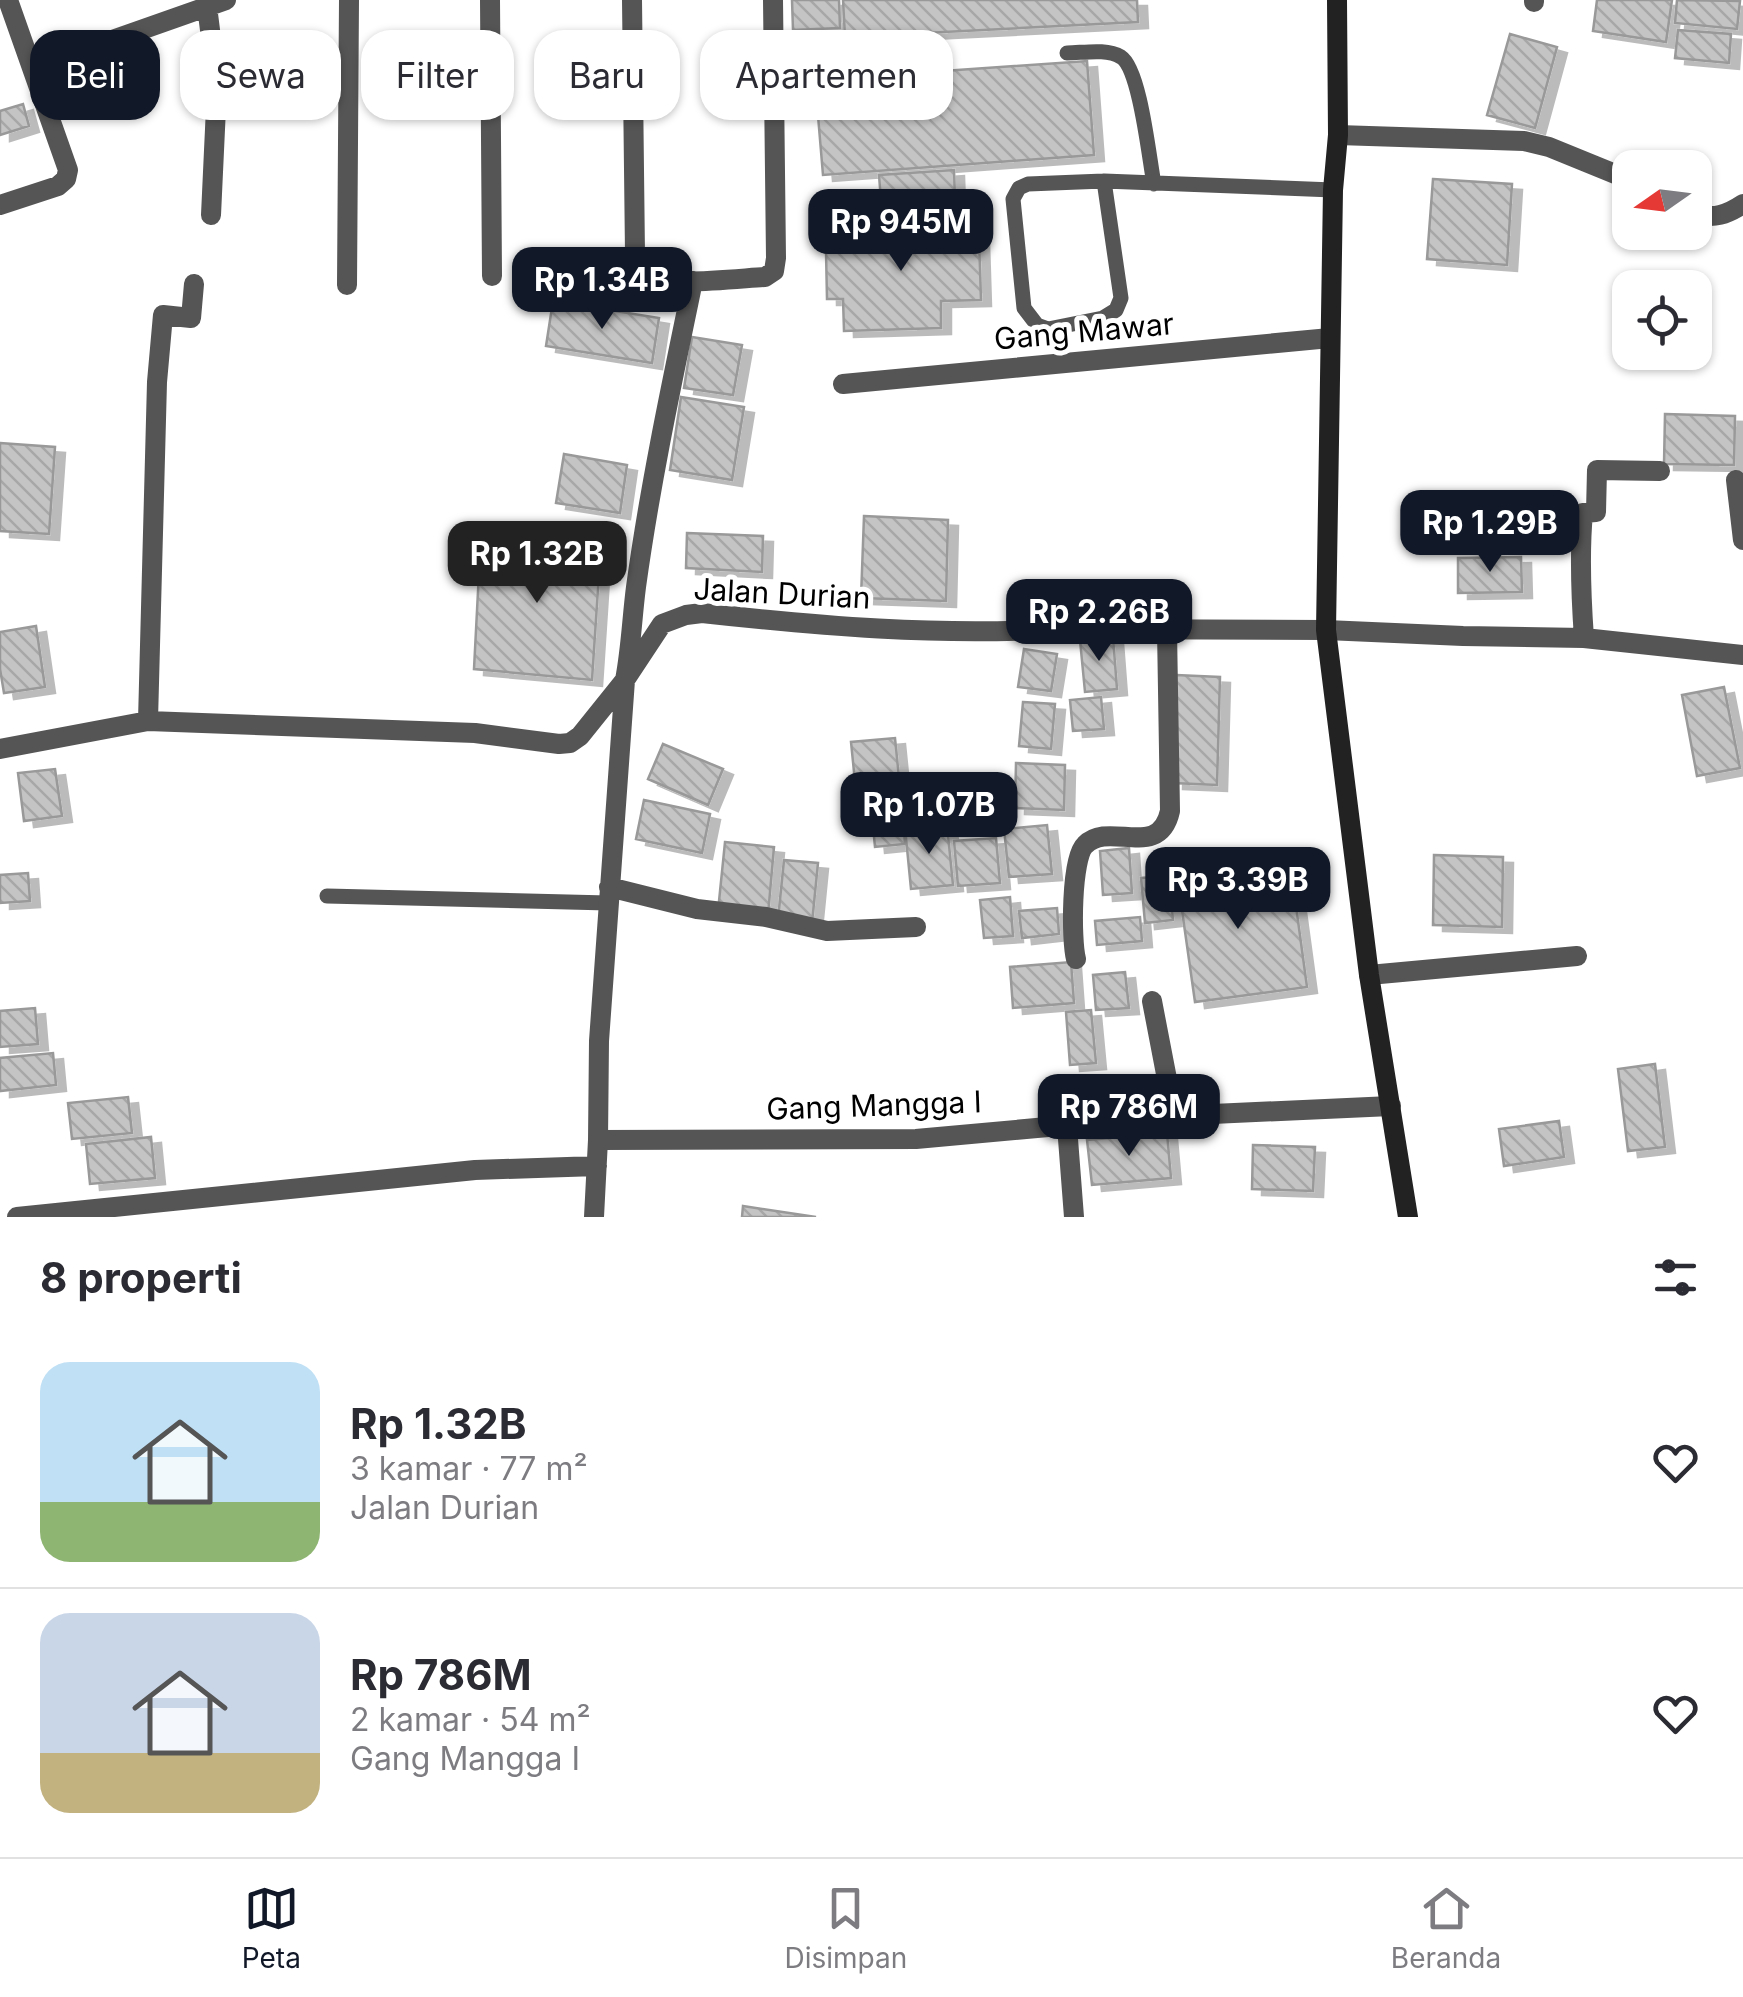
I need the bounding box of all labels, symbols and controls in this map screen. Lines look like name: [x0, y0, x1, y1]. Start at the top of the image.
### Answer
chip: Beli: [30, 30, 160, 120]
chip: Sewa: [180, 30, 341, 120]
chip: Filter: [361, 30, 514, 120]
chip: Baru: [534, 30, 680, 120]
chip: Apartemen: [700, 30, 953, 120]
north arrow: [1612, 150, 1712, 250]
map controls: [1612, 150, 1712, 370]
pin: Rp 945M: [809, 189, 993, 274]
text: Rp 945M: [830, 202, 972, 241]
pin: Rp 1.34B: [499, 247, 705, 332]
text: Rp 1.34B: [534, 260, 670, 299]
button: locate: [1612, 270, 1712, 370]
street label: Gang Mawar: [993, 305, 1175, 357]
pin: Rp 1.29B: [1387, 490, 1593, 575]
text: Rp 1.29B: [1422, 503, 1558, 542]
pin: Rp 1.32B: [434, 521, 640, 606]
text: Rp 1.32B: [470, 534, 604, 573]
street label: Jalan Durian: [693, 570, 871, 616]
pin: Rp 2.26B: [996, 579, 1202, 664]
text: Rp 2.26B: [1028, 592, 1170, 631]
pin: Rp 1.07B: [826, 772, 1032, 857]
text: Rp 1.07B: [862, 785, 996, 824]
pin: Rp 3.39B: [1135, 847, 1341, 932]
text: Rp 3.39B: [1167, 860, 1309, 899]
pin: Rp 786M: [1037, 1074, 1221, 1159]
street label: Gang Mangga I: [766, 1083, 982, 1127]
text: Rp 786M: [1060, 1087, 1198, 1126]
icon: filters: [1648, 1250, 1703, 1305]
text: 8 properti: [40, 1252, 242, 1303]
text: Rp 1.32B: [350, 1398, 527, 1449]
icon: home: [120, 1402, 240, 1522]
icon: heart: [1648, 1435, 1703, 1490]
text: 3 kamar · 77 m²: [350, 1449, 588, 1488]
text: Jalan Durian: [350, 1488, 539, 1527]
text: Rp 786M: [350, 1649, 532, 1700]
icon: home: [120, 1653, 240, 1773]
icon: heart: [1648, 1686, 1703, 1741]
text: 2 kamar · 54 m²: [350, 1700, 591, 1739]
text: Gang Mangga I: [350, 1739, 580, 1778]
tab: Peta: [242, 1881, 301, 1975]
tab: Disimpan: [784, 1881, 907, 1975]
tab: Beranda: [1391, 1881, 1501, 1975]

